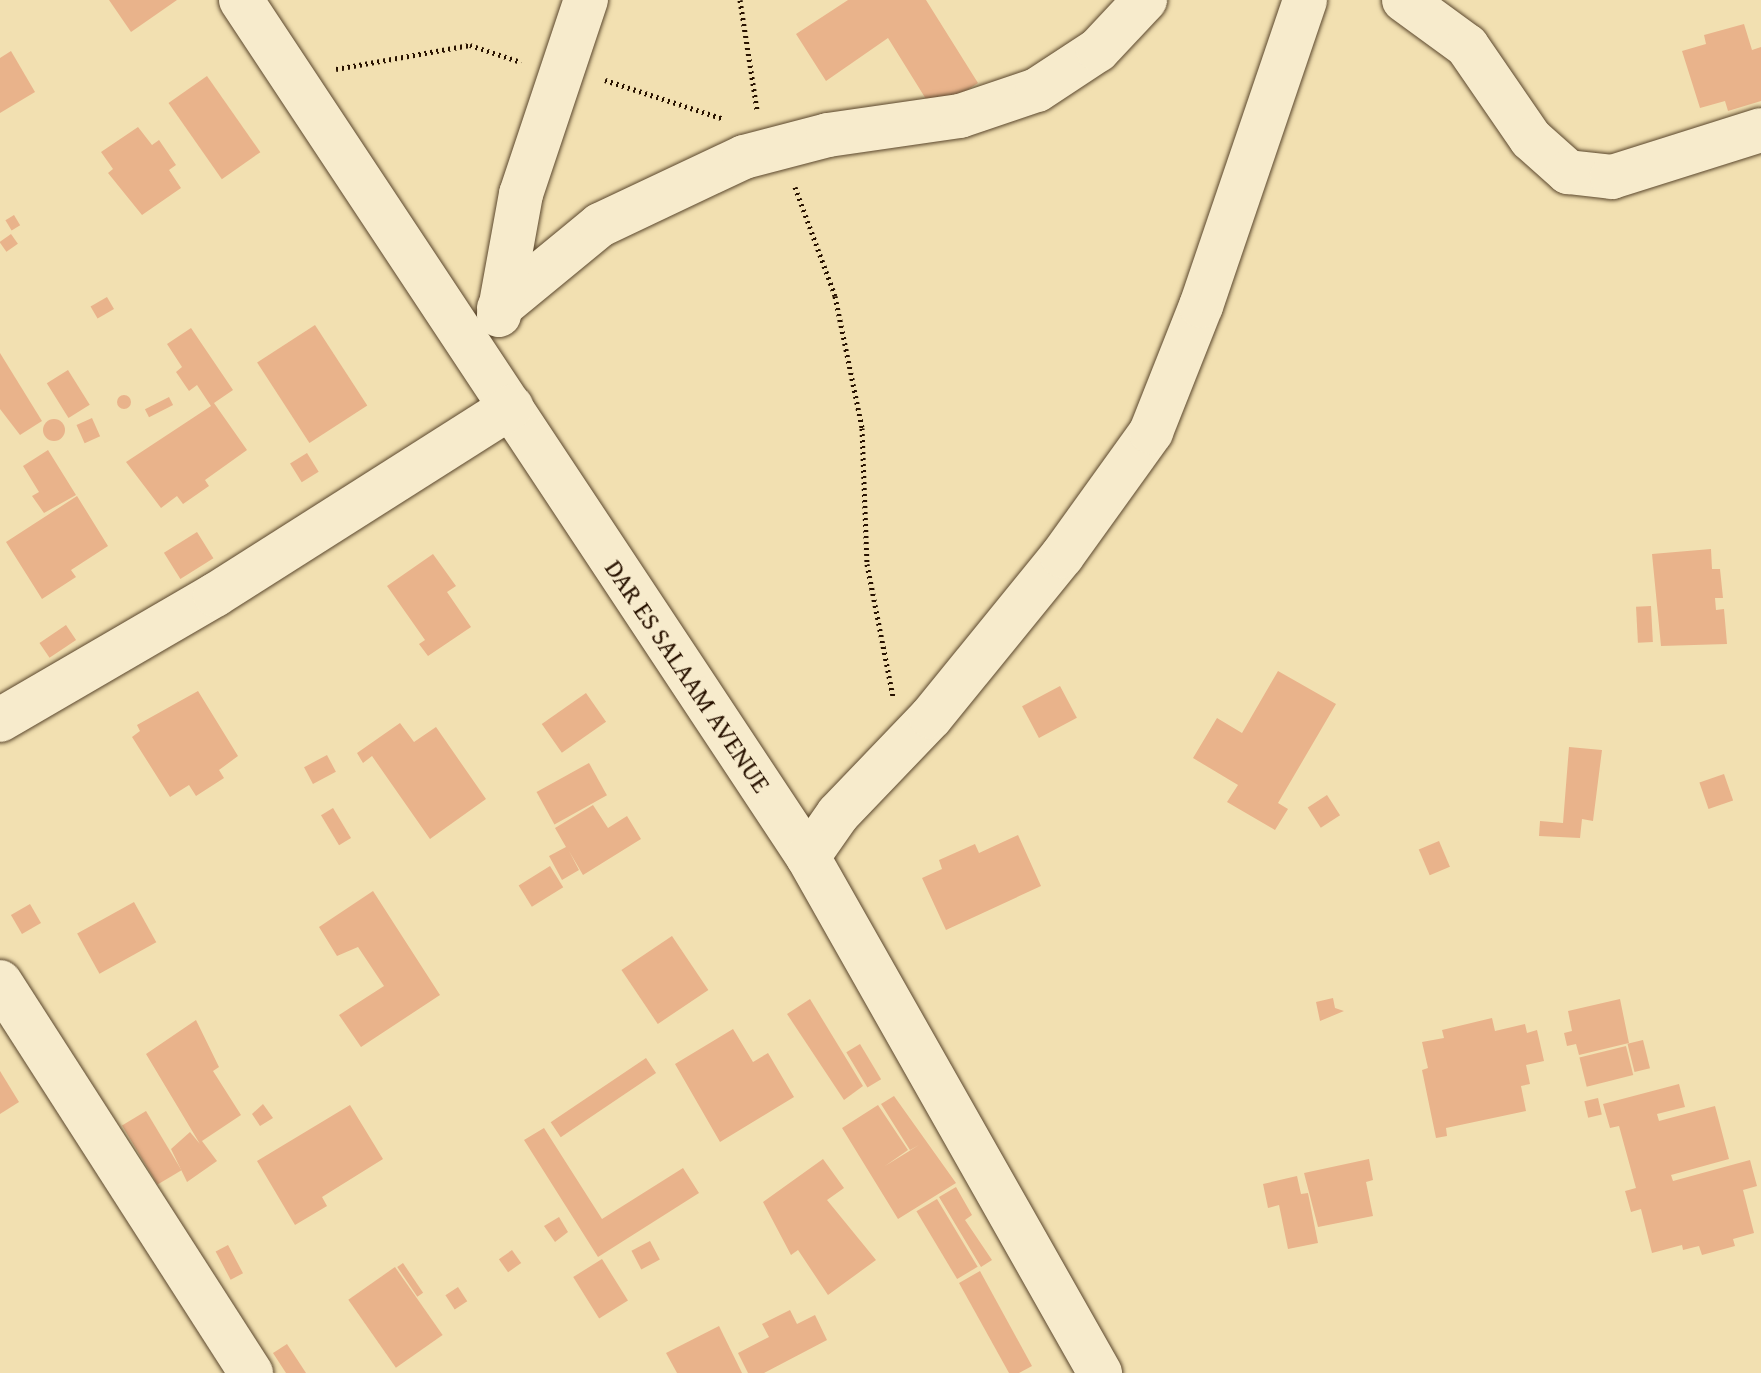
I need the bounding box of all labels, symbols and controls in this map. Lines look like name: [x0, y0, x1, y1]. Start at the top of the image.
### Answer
street label: DAR ES SALAAM AVENUE: [598, 554, 778, 798]

